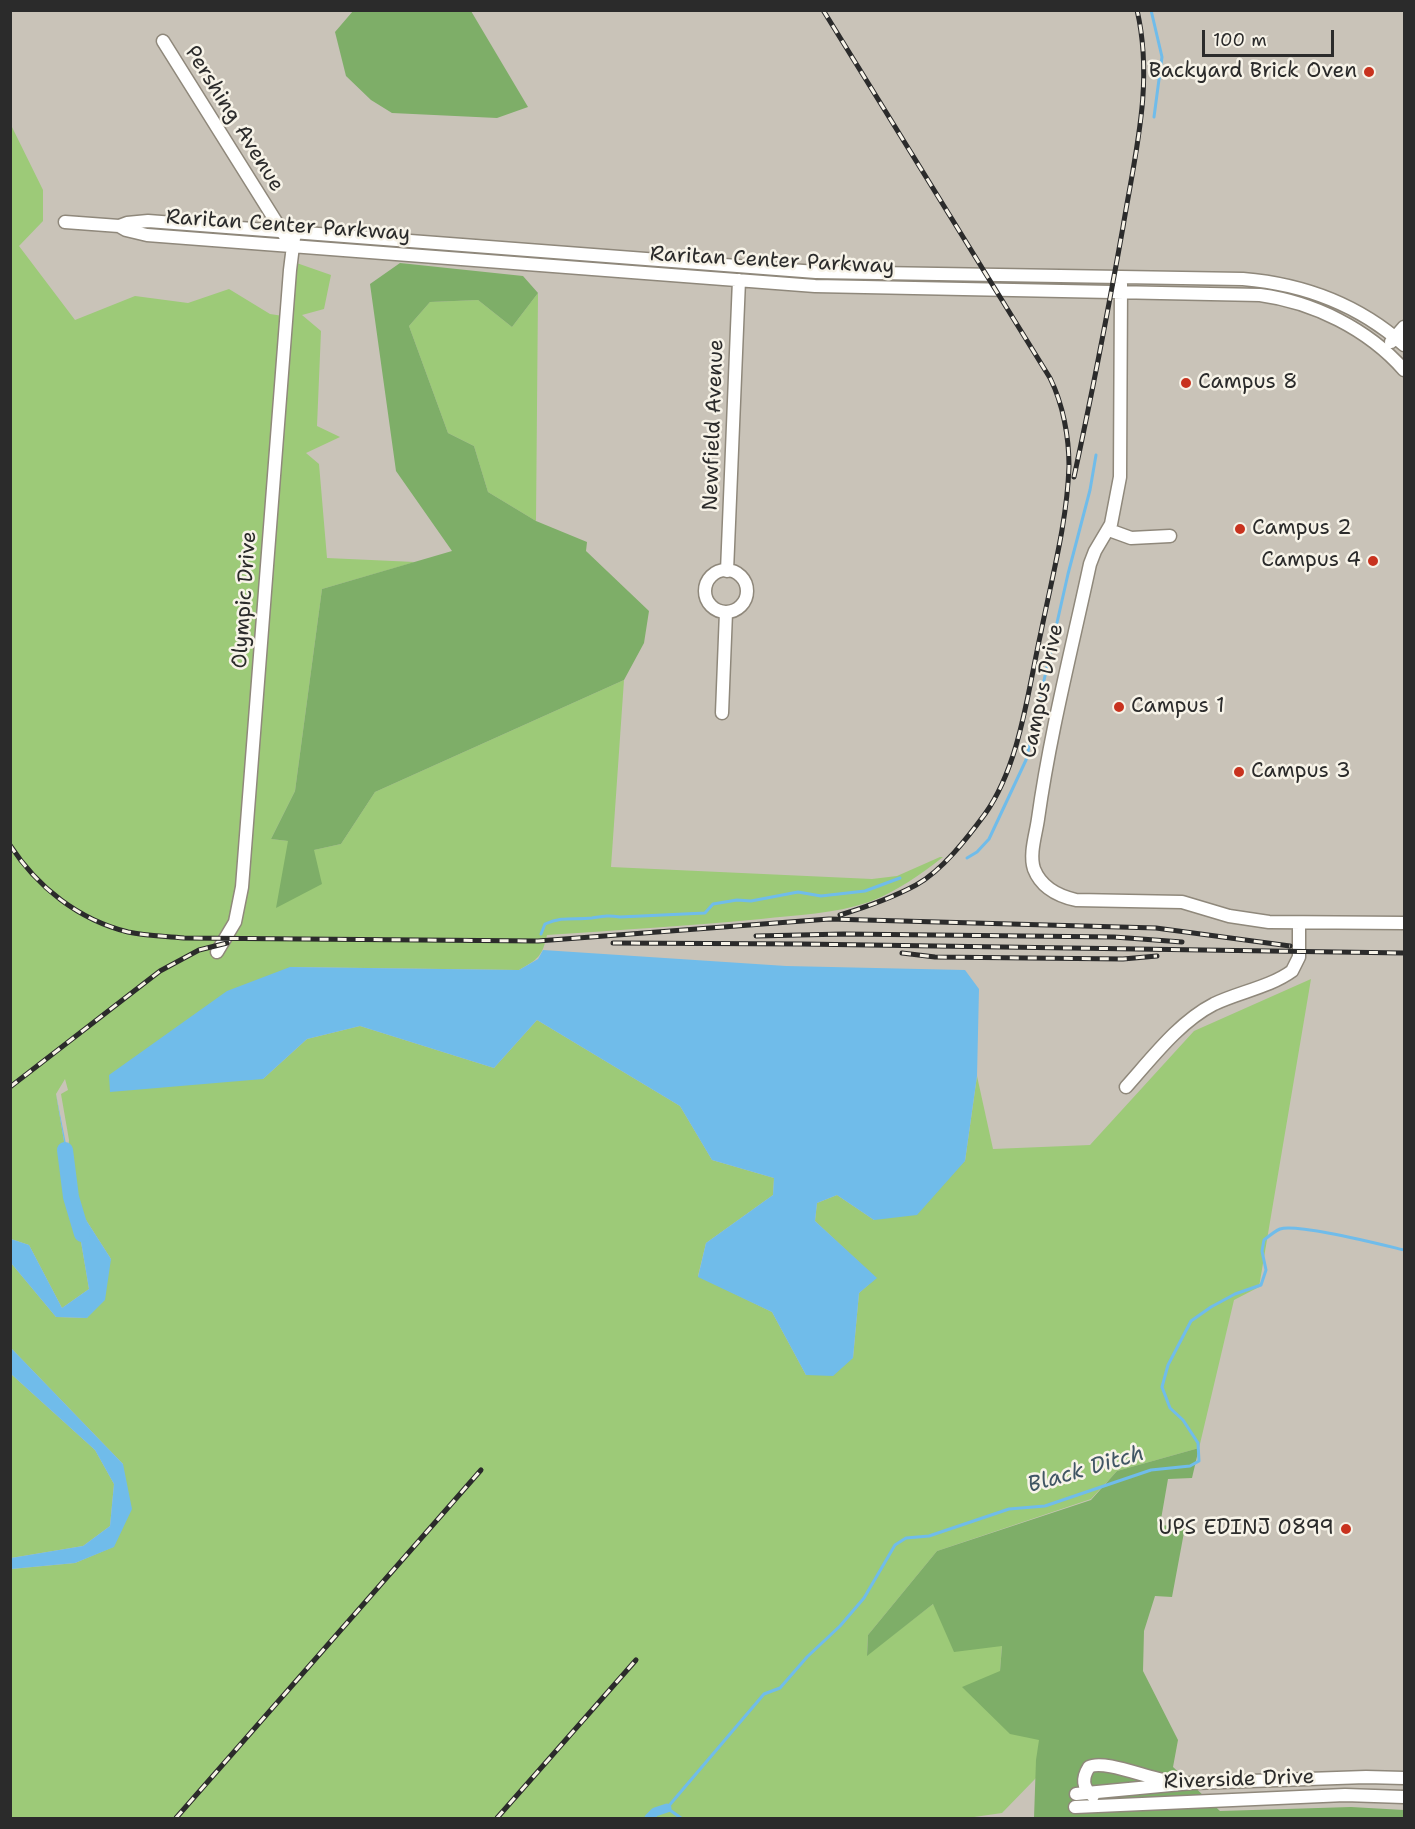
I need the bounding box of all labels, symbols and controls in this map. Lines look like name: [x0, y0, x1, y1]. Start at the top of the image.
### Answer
scale bar: [1205, 18, 1337, 56]
text: 100 m: [1213, 28, 1267, 52]
street label: Pershing Avenue: [179, 41, 289, 197]
place label: Backyard Brick Oven: [1149, 59, 1357, 85]
marker: Backyard Brick Oven: [1362, 65, 1376, 79]
street label: Raritan Center Parkway: [165, 205, 411, 247]
street label: Raritan Center Parkway: [649, 242, 895, 280]
street label: Newfield Avenue: [698, 339, 730, 511]
place label: Campus 8: [1198, 370, 1298, 396]
marker: Campus 8: [1179, 376, 1193, 390]
place label: Campus 2: [1252, 516, 1352, 542]
marker: Campus 2: [1233, 522, 1247, 536]
street label: Olympic Drive: [228, 530, 262, 670]
place label: Campus 4: [1261, 548, 1361, 574]
marker: Campus 4: [1366, 554, 1380, 568]
street label: Campus Drive: [1016, 622, 1070, 760]
place label: Campus 1: [1131, 694, 1225, 720]
marker: Campus 1: [1112, 700, 1126, 714]
place label: Campus 3: [1251, 759, 1351, 785]
marker: Campus 3: [1232, 765, 1246, 779]
water label: Black Ditch: [1025, 1441, 1147, 1499]
place label: UPS EDINJ 0899: [1158, 1516, 1334, 1542]
marker: UPS EDINJ 0899: [1339, 1522, 1353, 1536]
street label: Riverside Drive: [1163, 1765, 1315, 1795]

